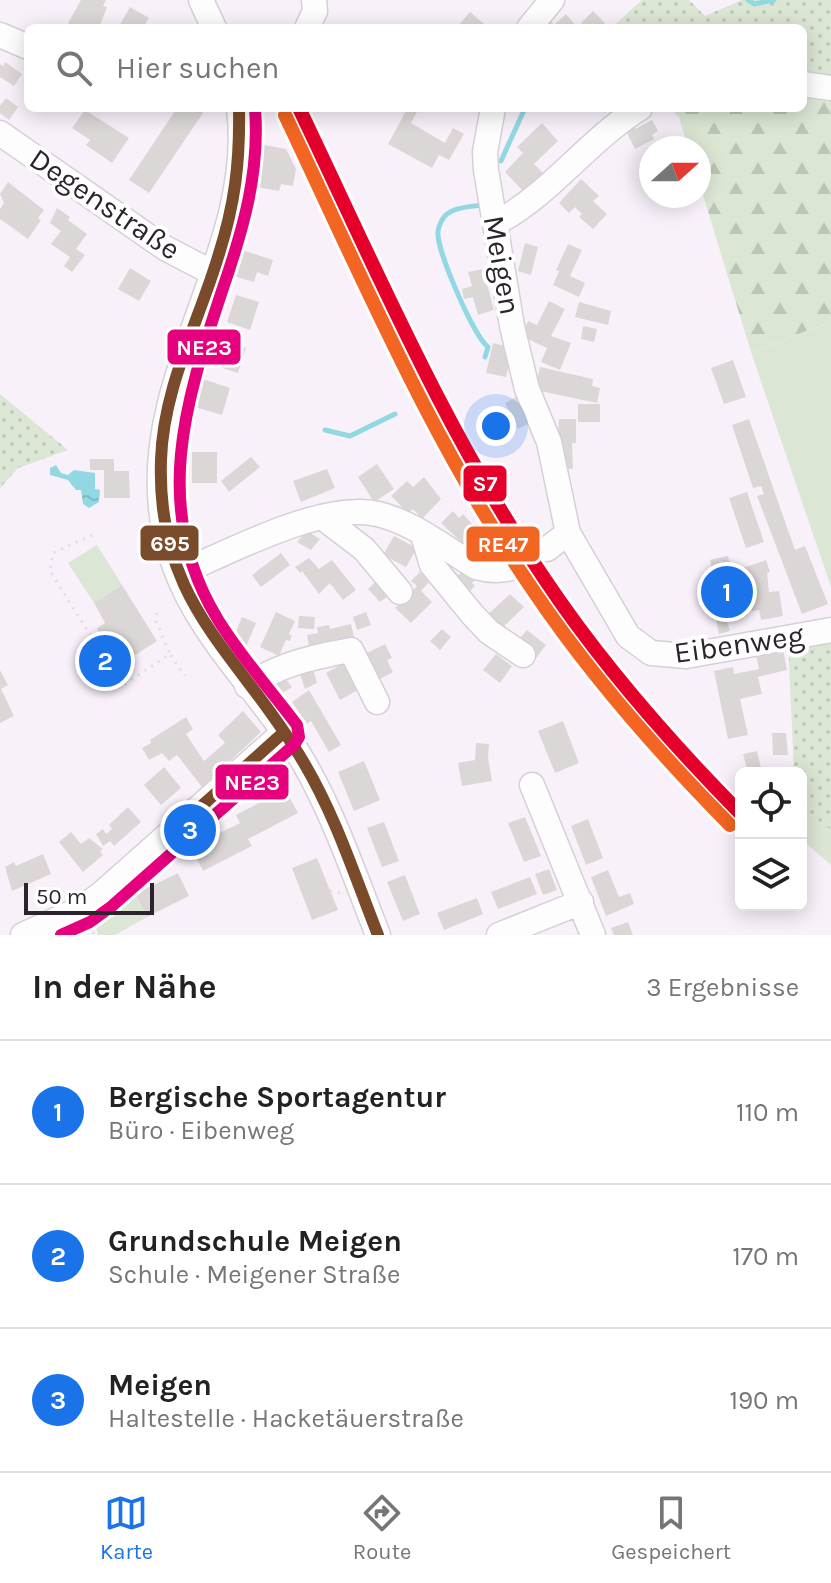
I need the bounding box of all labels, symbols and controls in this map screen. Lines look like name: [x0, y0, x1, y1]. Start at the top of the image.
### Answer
search box: [24, 24, 807, 112]
icon: search: [52, 46, 96, 90]
text: Hier suchen: [116, 50, 279, 86]
north arrow: [639, 136, 711, 208]
street label: Degenstraße: [23, 140, 187, 268]
street label: Meigen: [476, 213, 528, 317]
line badge: NE23: [166, 328, 242, 366]
text: NE23: [176, 335, 232, 361]
your location: [476, 406, 516, 446]
line badge: S7: [462, 464, 508, 503]
text: S7: [473, 471, 498, 497]
line badge: 695: [139, 524, 200, 562]
line badge: RE47: [465, 525, 541, 563]
text: 695: [150, 531, 190, 557]
text: RE47: [477, 532, 529, 558]
pin: 1: [701, 562, 753, 622]
street label: Eibenweg: [672, 617, 807, 671]
pin: 2: [79, 631, 131, 691]
line badge: NE23: [214, 763, 290, 801]
map controls: [735, 767, 807, 911]
button: locate: [735, 767, 807, 839]
text: NE23: [224, 770, 280, 796]
pin: 3: [164, 800, 216, 860]
button: layers: [735, 839, 807, 911]
scale bar: [24, 879, 154, 915]
text: 50 m: [36, 884, 87, 910]
text: In der Nähe: [32, 967, 216, 1007]
text: 3 Ergebnisse: [646, 972, 799, 1003]
text: Bergische Sportagentur: [108, 1079, 446, 1115]
text: 1: [53, 1097, 63, 1128]
text: 110 m: [736, 1097, 799, 1128]
text: Büro · Eibenweg: [108, 1115, 294, 1146]
text: Grundschule Meigen: [108, 1223, 402, 1259]
text: 2: [50, 1241, 66, 1272]
text: 170 m: [732, 1241, 799, 1272]
text: Schule · Meigener Straße: [108, 1259, 400, 1290]
text: Meigen: [108, 1367, 212, 1403]
text: 3: [50, 1385, 66, 1416]
text: 190 m: [729, 1385, 799, 1416]
text: Haltestelle · Hacketäuerstraße: [108, 1403, 464, 1434]
tab: Karte: [100, 1491, 153, 1565]
tab: Route: [353, 1491, 411, 1565]
tab: Gespeichert: [611, 1491, 731, 1565]

